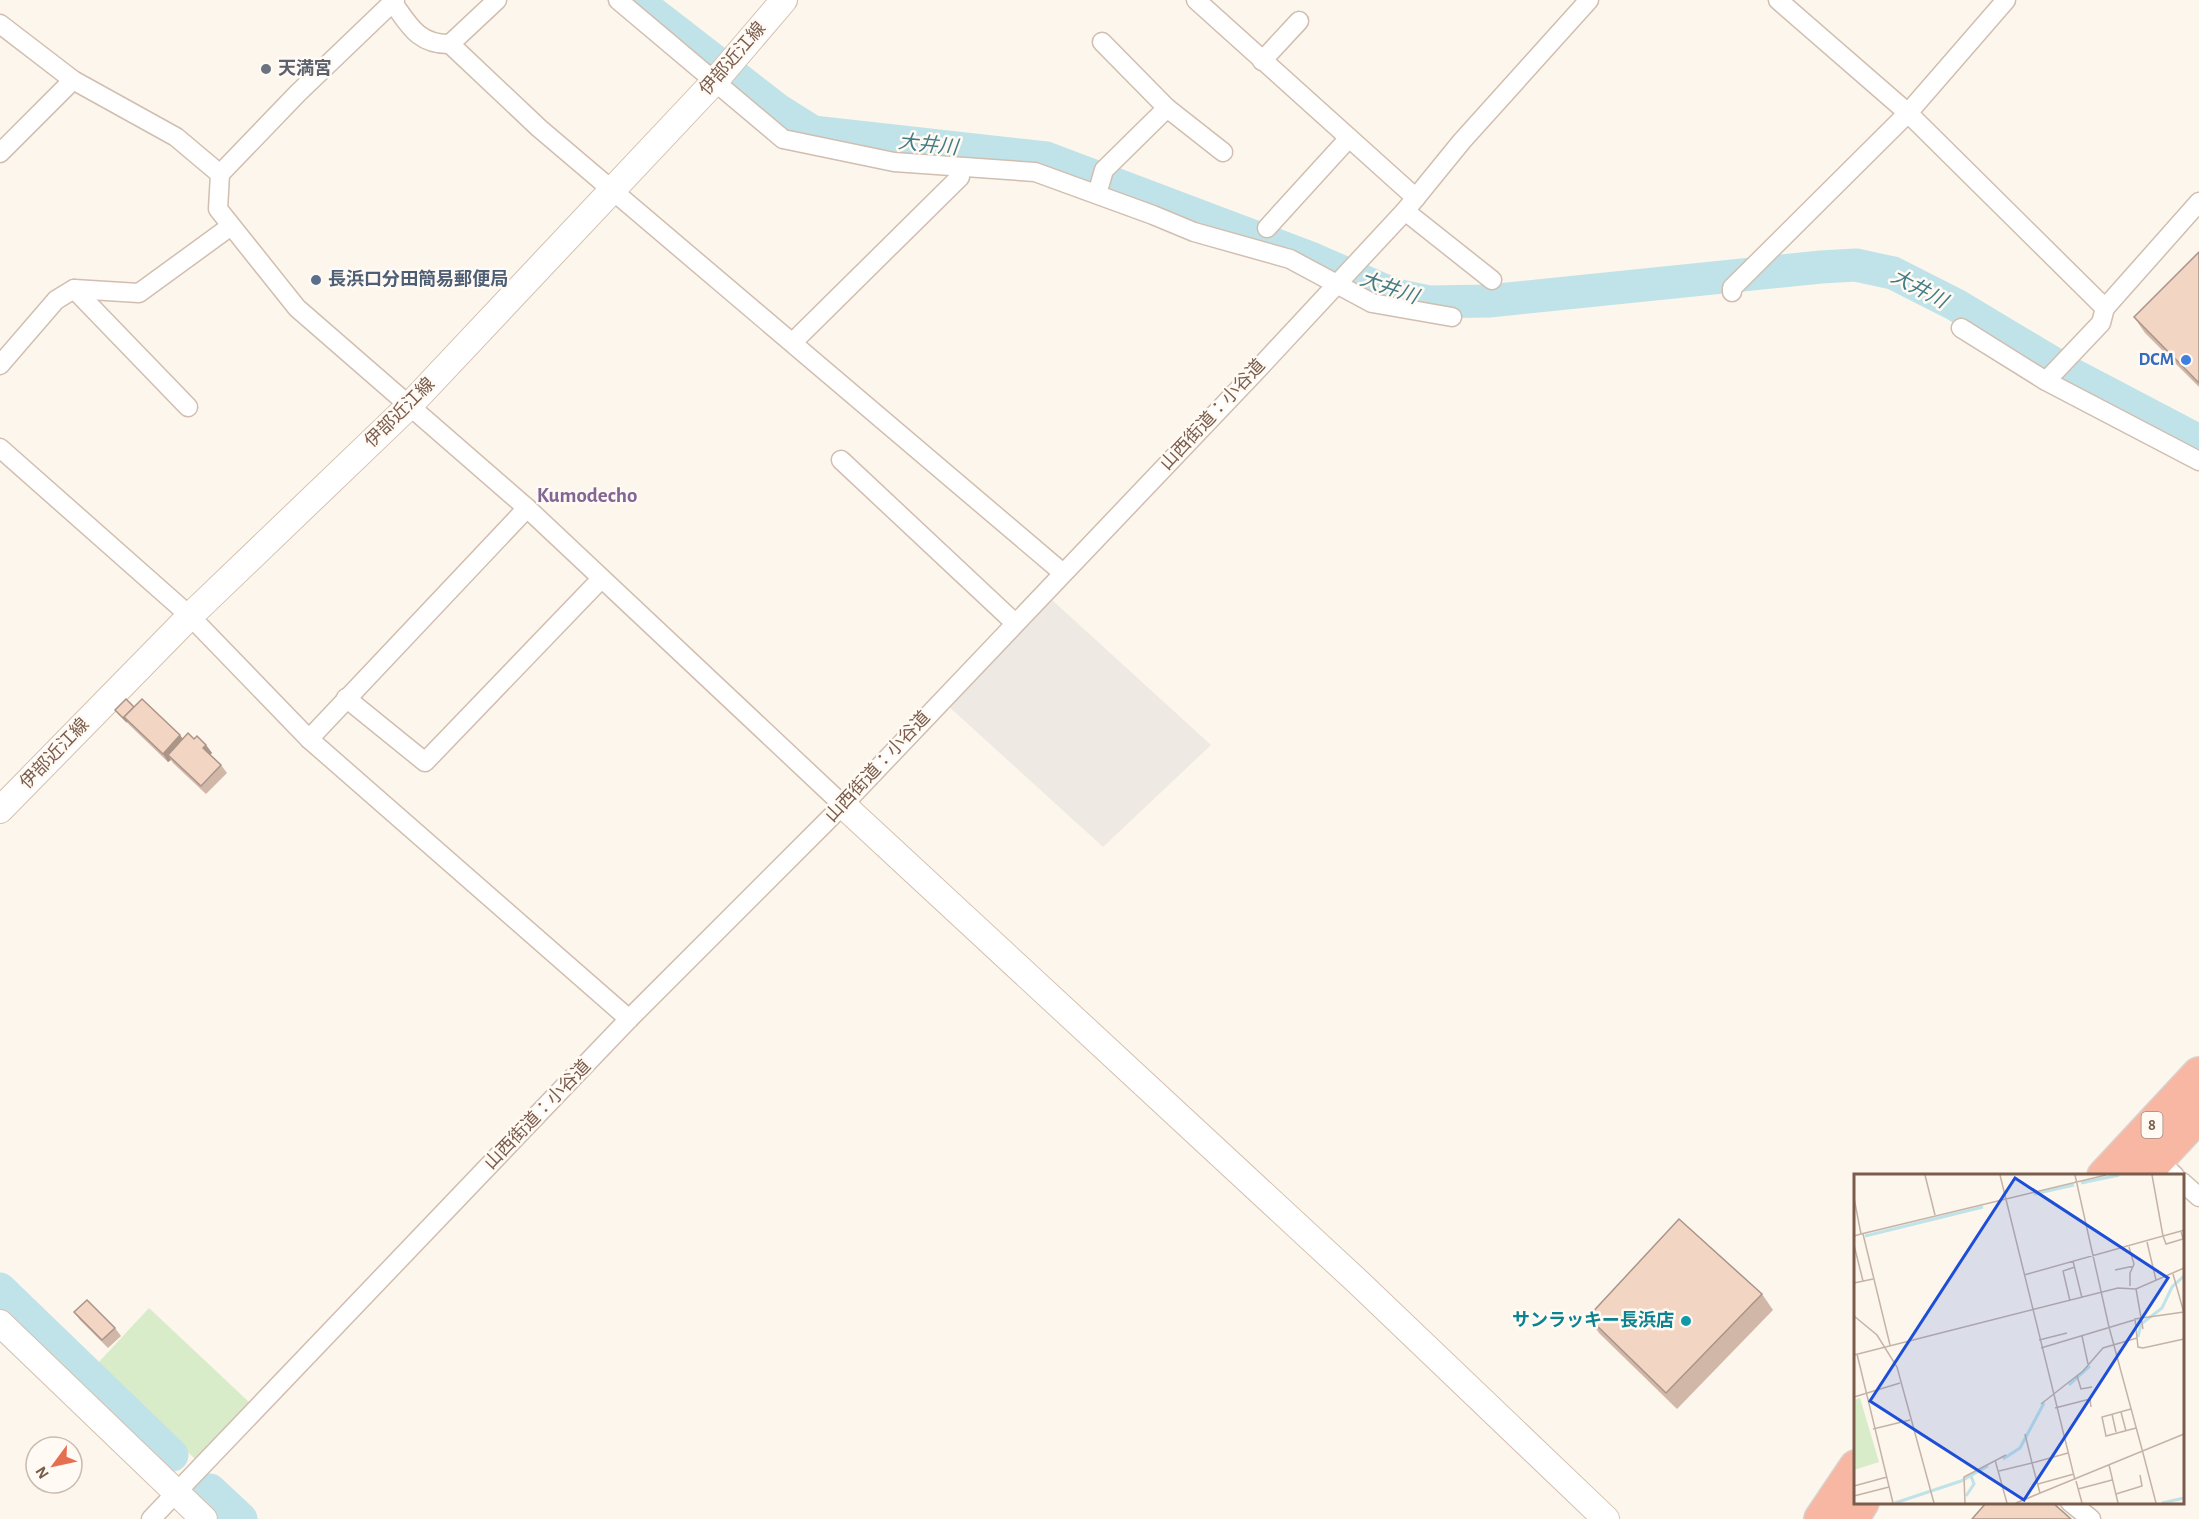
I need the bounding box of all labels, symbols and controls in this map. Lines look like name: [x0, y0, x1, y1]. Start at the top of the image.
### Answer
street label: 伊部近江線: [695, 18, 769, 99]
place label: 天満宮: [278, 59, 332, 78]
marker: 天満宮: [259, 62, 273, 76]
water label: 大井川: [897, 131, 961, 158]
water label: 大井川: [1888, 265, 1952, 313]
water label: 大井川: [1357, 268, 1423, 308]
place label: 長浜口分田簡易郵便局: [328, 269, 508, 289]
marker: 長浜口分田簡易郵便局: [309, 273, 323, 287]
place label: DCM: [2139, 351, 2174, 369]
marker: DCM: [2179, 353, 2193, 367]
street label: 山西街道：小谷道: [1156, 355, 1269, 474]
street label: 伊部近江線: [360, 373, 438, 451]
district label: Kumodecho: [537, 485, 637, 506]
street label: 山西街道：小谷道: [821, 707, 934, 826]
street label: 伊部近江線: [16, 714, 93, 793]
street label: 山西街道：小谷道: [480, 1056, 594, 1173]
road number: 8: [2142, 1112, 2162, 1138]
inset map: [1854, 1174, 2184, 1504]
place label: サンラッキー長浜店: [1512, 1310, 1674, 1330]
marker: サンラッキー長浜店: [1679, 1314, 1693, 1328]
north arrow: [24, 1435, 84, 1495]
text: N: [33, 1464, 52, 1482]

